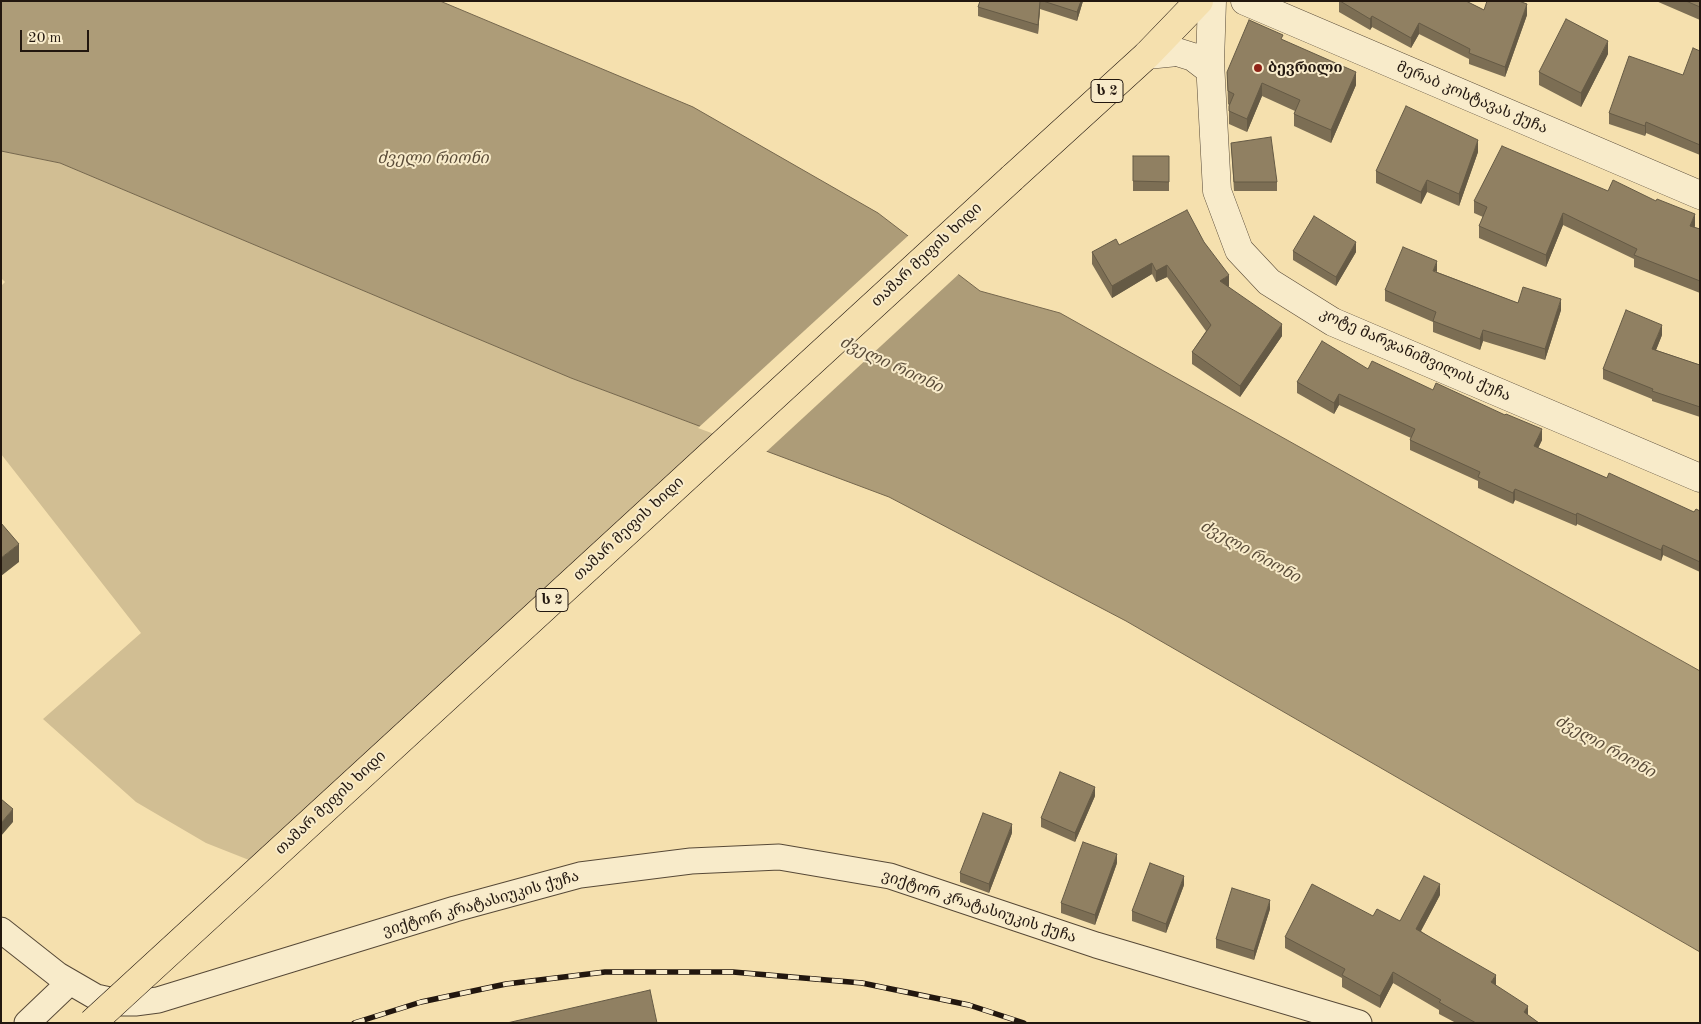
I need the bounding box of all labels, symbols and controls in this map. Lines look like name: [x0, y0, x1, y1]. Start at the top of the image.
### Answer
scale bar: [22, 20, 91, 52]
text: 20 m: [28, 31, 62, 46]
street label: მერაბ კოსტავას ქუჩა: [1394, 58, 1550, 138]
place label: ბევრილი: [1268, 59, 1342, 77]
marker: ბევრილი: [1252, 62, 1264, 74]
road number: ს 2: [1091, 80, 1123, 102]
water label: ძველი რიონი: [377, 149, 489, 169]
street label: თამარ მეფის ხიდი: [868, 199, 986, 311]
street label: კოტე მარჯანიშვილის ქუჩა: [1317, 305, 1513, 405]
water label: ძველი რიონი: [836, 333, 946, 397]
street label: თამარ მეფის ხიდი: [570, 473, 688, 585]
water label: ძველი რიონი: [1197, 517, 1303, 587]
road number: ს 2: [536, 588, 568, 612]
water label: ძველი რიონი: [1552, 712, 1658, 782]
street label: თამარ მეფის ხიდი: [272, 747, 390, 859]
street label: ვიქტორ კრატასიუკის ქუჩა: [381, 867, 581, 941]
street label: ვიქტორ კრატასიუკის ქუჩა: [880, 867, 1078, 947]

